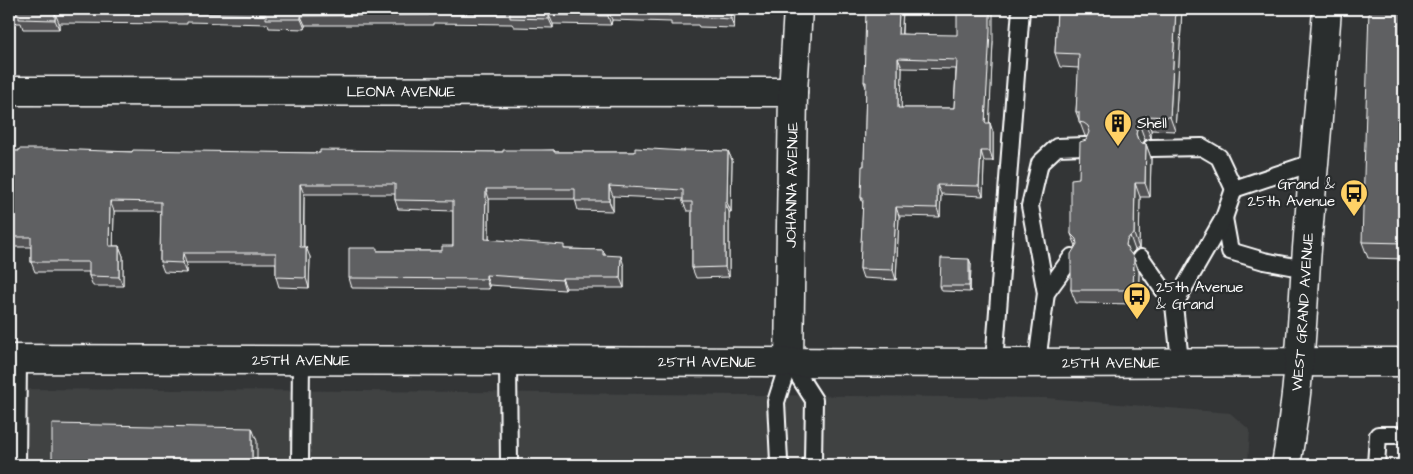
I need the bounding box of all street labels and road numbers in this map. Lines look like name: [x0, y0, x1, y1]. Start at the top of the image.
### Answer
street label: LEONA AVENUE: [346, 81, 456, 102]
street label: JOHANNA AVENUE: [780, 122, 803, 248]
street label: WEST GRAND AVENUE: [1286, 232, 1319, 392]
street label: 25TH AVENUE: [252, 349, 350, 371]
street label: 25TH AVENUE: [658, 351, 756, 373]
street label: 25TH AVENUE: [1062, 352, 1160, 373]

